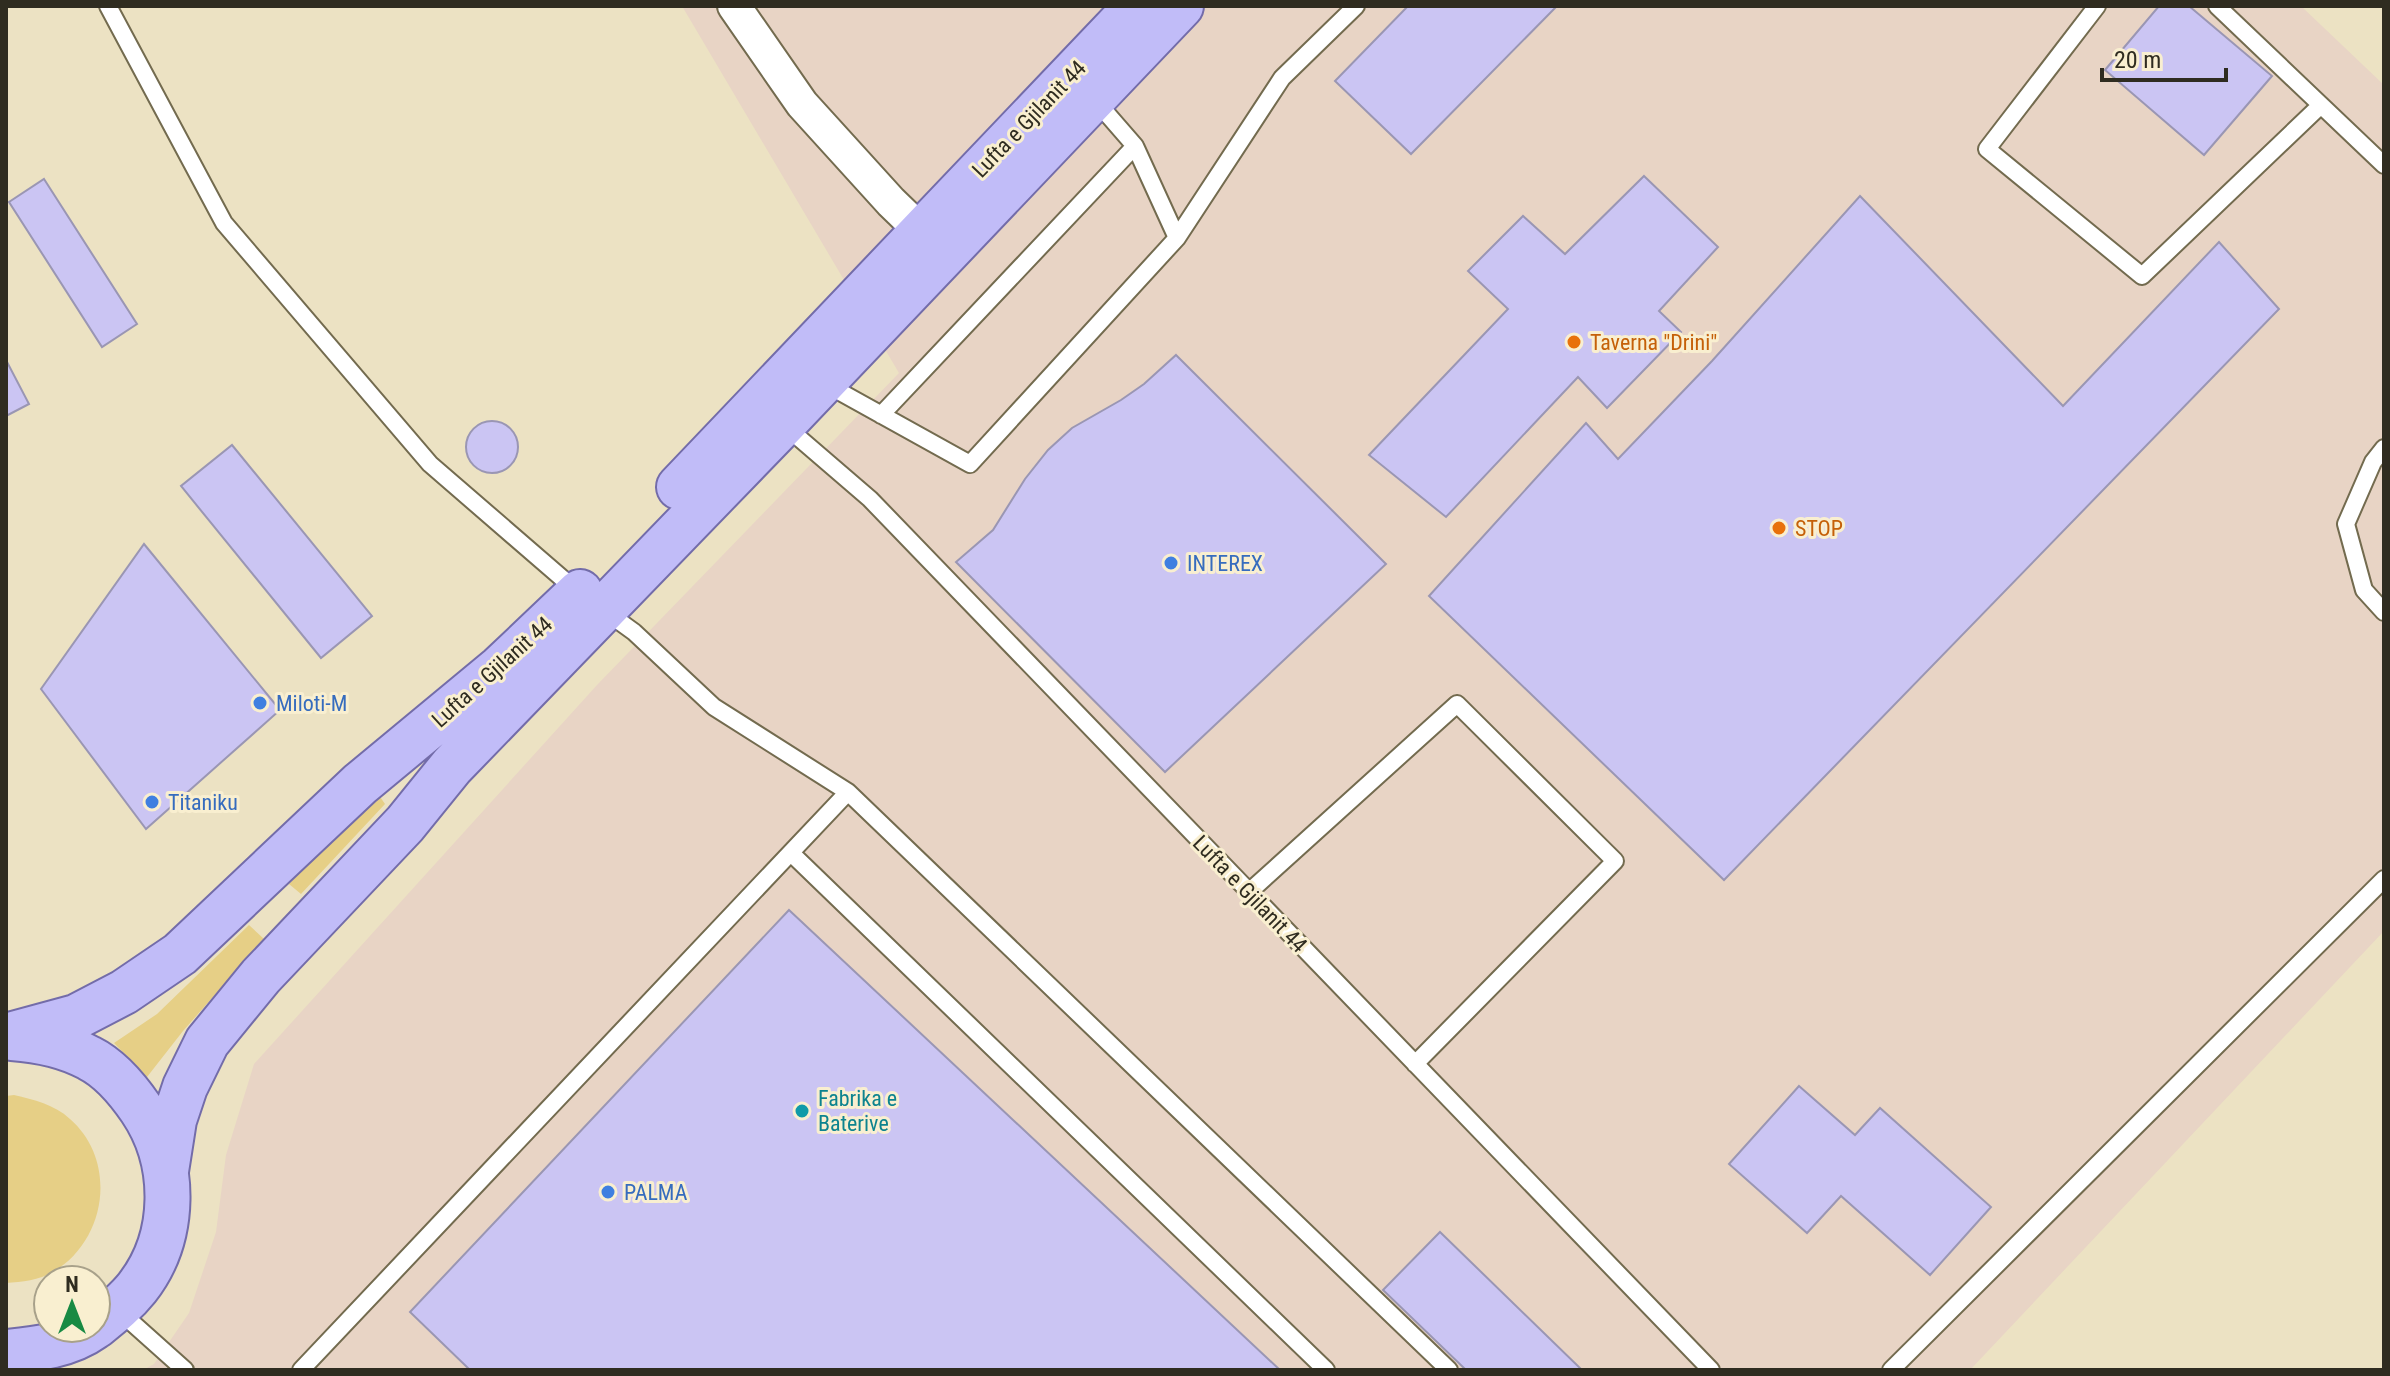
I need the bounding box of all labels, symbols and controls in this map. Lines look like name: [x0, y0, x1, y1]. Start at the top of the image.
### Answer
scale bar: [2102, 32, 2226, 82]
text: 20 m: [2114, 46, 2161, 74]
street label: Lufta e Gjilanit 44: [967, 55, 1091, 183]
place label: Taverna "Drini": [1590, 330, 1717, 355]
marker: Taverna "Drini": [1565, 333, 1583, 351]
place label: STOP: [1795, 516, 1843, 541]
marker: STOP: [1770, 519, 1788, 537]
place label: INTEREX: [1187, 551, 1263, 576]
marker: INTEREX: [1162, 554, 1180, 572]
street label: Lufta e Gjilanit 44: [427, 612, 557, 732]
place label: Miloti-M: [276, 691, 347, 716]
marker: Miloti-M: [251, 694, 269, 712]
place label: Titaniku: [168, 790, 238, 815]
marker: Titaniku: [143, 793, 161, 811]
street label: Lufta e Gjilanit 44: [1188, 830, 1312, 958]
place label: Fabrika e Baterive: [818, 1086, 897, 1136]
marker: Fabrika e Baterive: [793, 1102, 811, 1120]
place label: PALMA: [624, 1180, 688, 1205]
marker: PALMA: [599, 1183, 617, 1201]
north arrow: [32, 1264, 112, 1344]
text: N: [65, 1272, 79, 1297]

